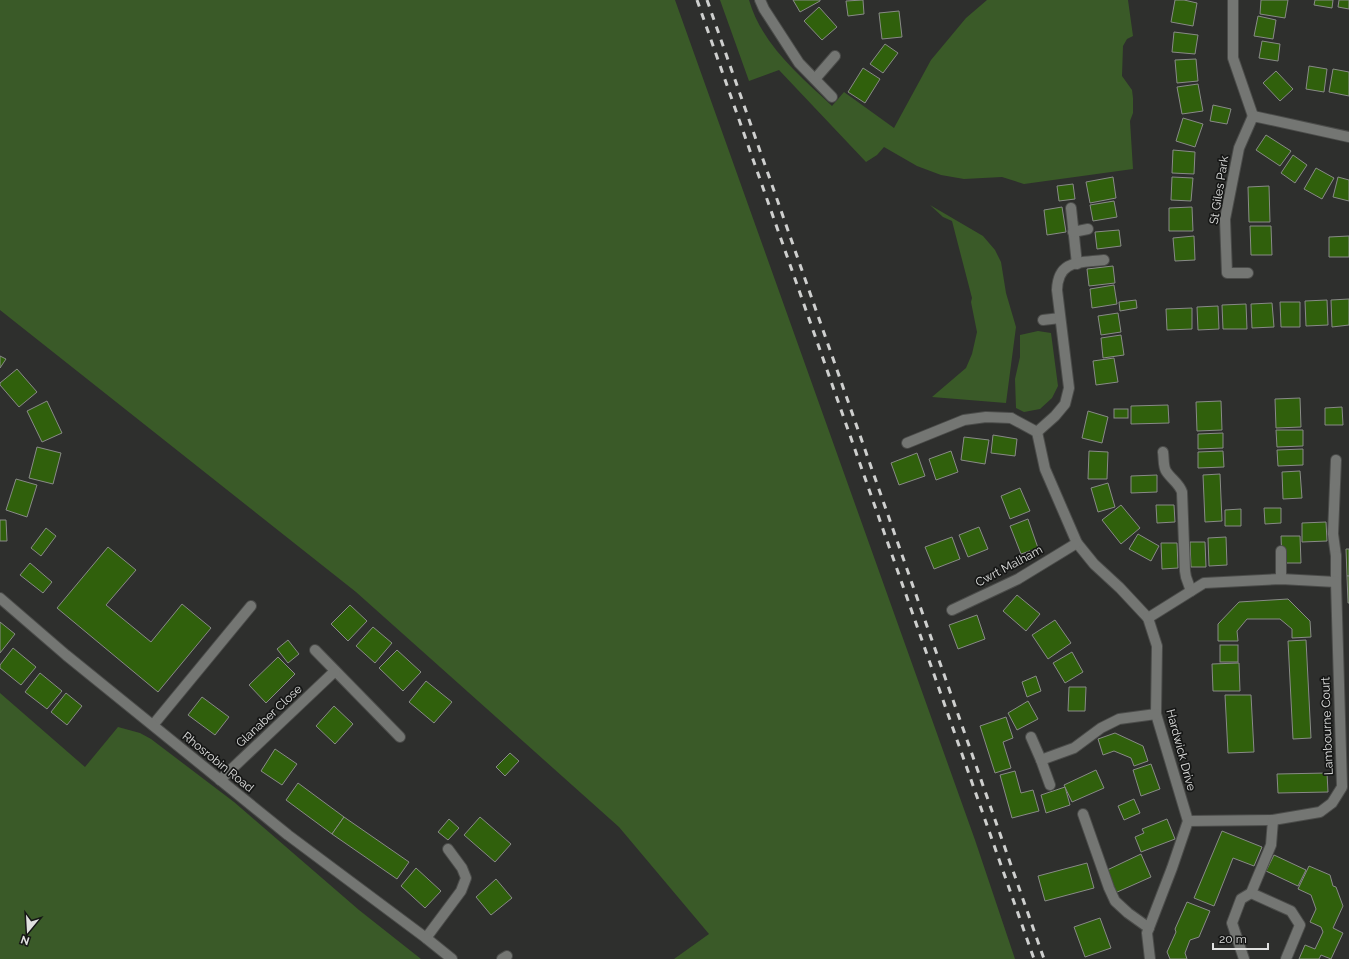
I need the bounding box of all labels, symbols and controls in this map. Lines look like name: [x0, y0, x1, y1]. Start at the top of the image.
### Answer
street label: St Giles Park: [1207, 154, 1231, 225]
street label: Cwrt Malham: [973, 542, 1045, 590]
street label: Lambourne Court: [1318, 677, 1336, 775]
street label: Glanaber Close: [233, 682, 305, 750]
street label: Hardwick Drive: [1163, 708, 1199, 792]
street label: Rhosrobin Road: [179, 729, 257, 795]
north arrow: [8, 911, 48, 951]
scale bar: [1213, 925, 1268, 951]
text: 20 m: [1219, 932, 1247, 946]
text: N: [19, 933, 31, 948]

